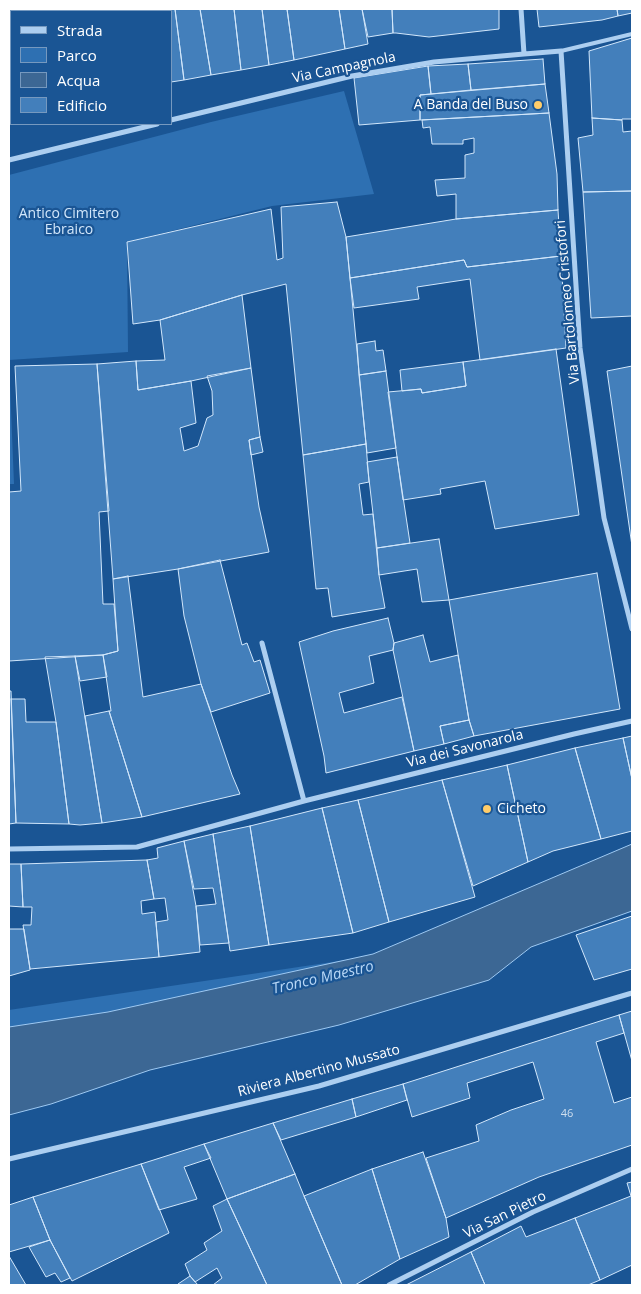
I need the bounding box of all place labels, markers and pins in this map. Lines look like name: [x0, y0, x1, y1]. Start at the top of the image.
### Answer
place label: A Banda del Buso: [414, 97, 528, 113]
marker: A Banda del Buso: [532, 99, 544, 111]
place label: Cicheto: [497, 801, 546, 817]
marker: Cicheto: [481, 803, 493, 815]

